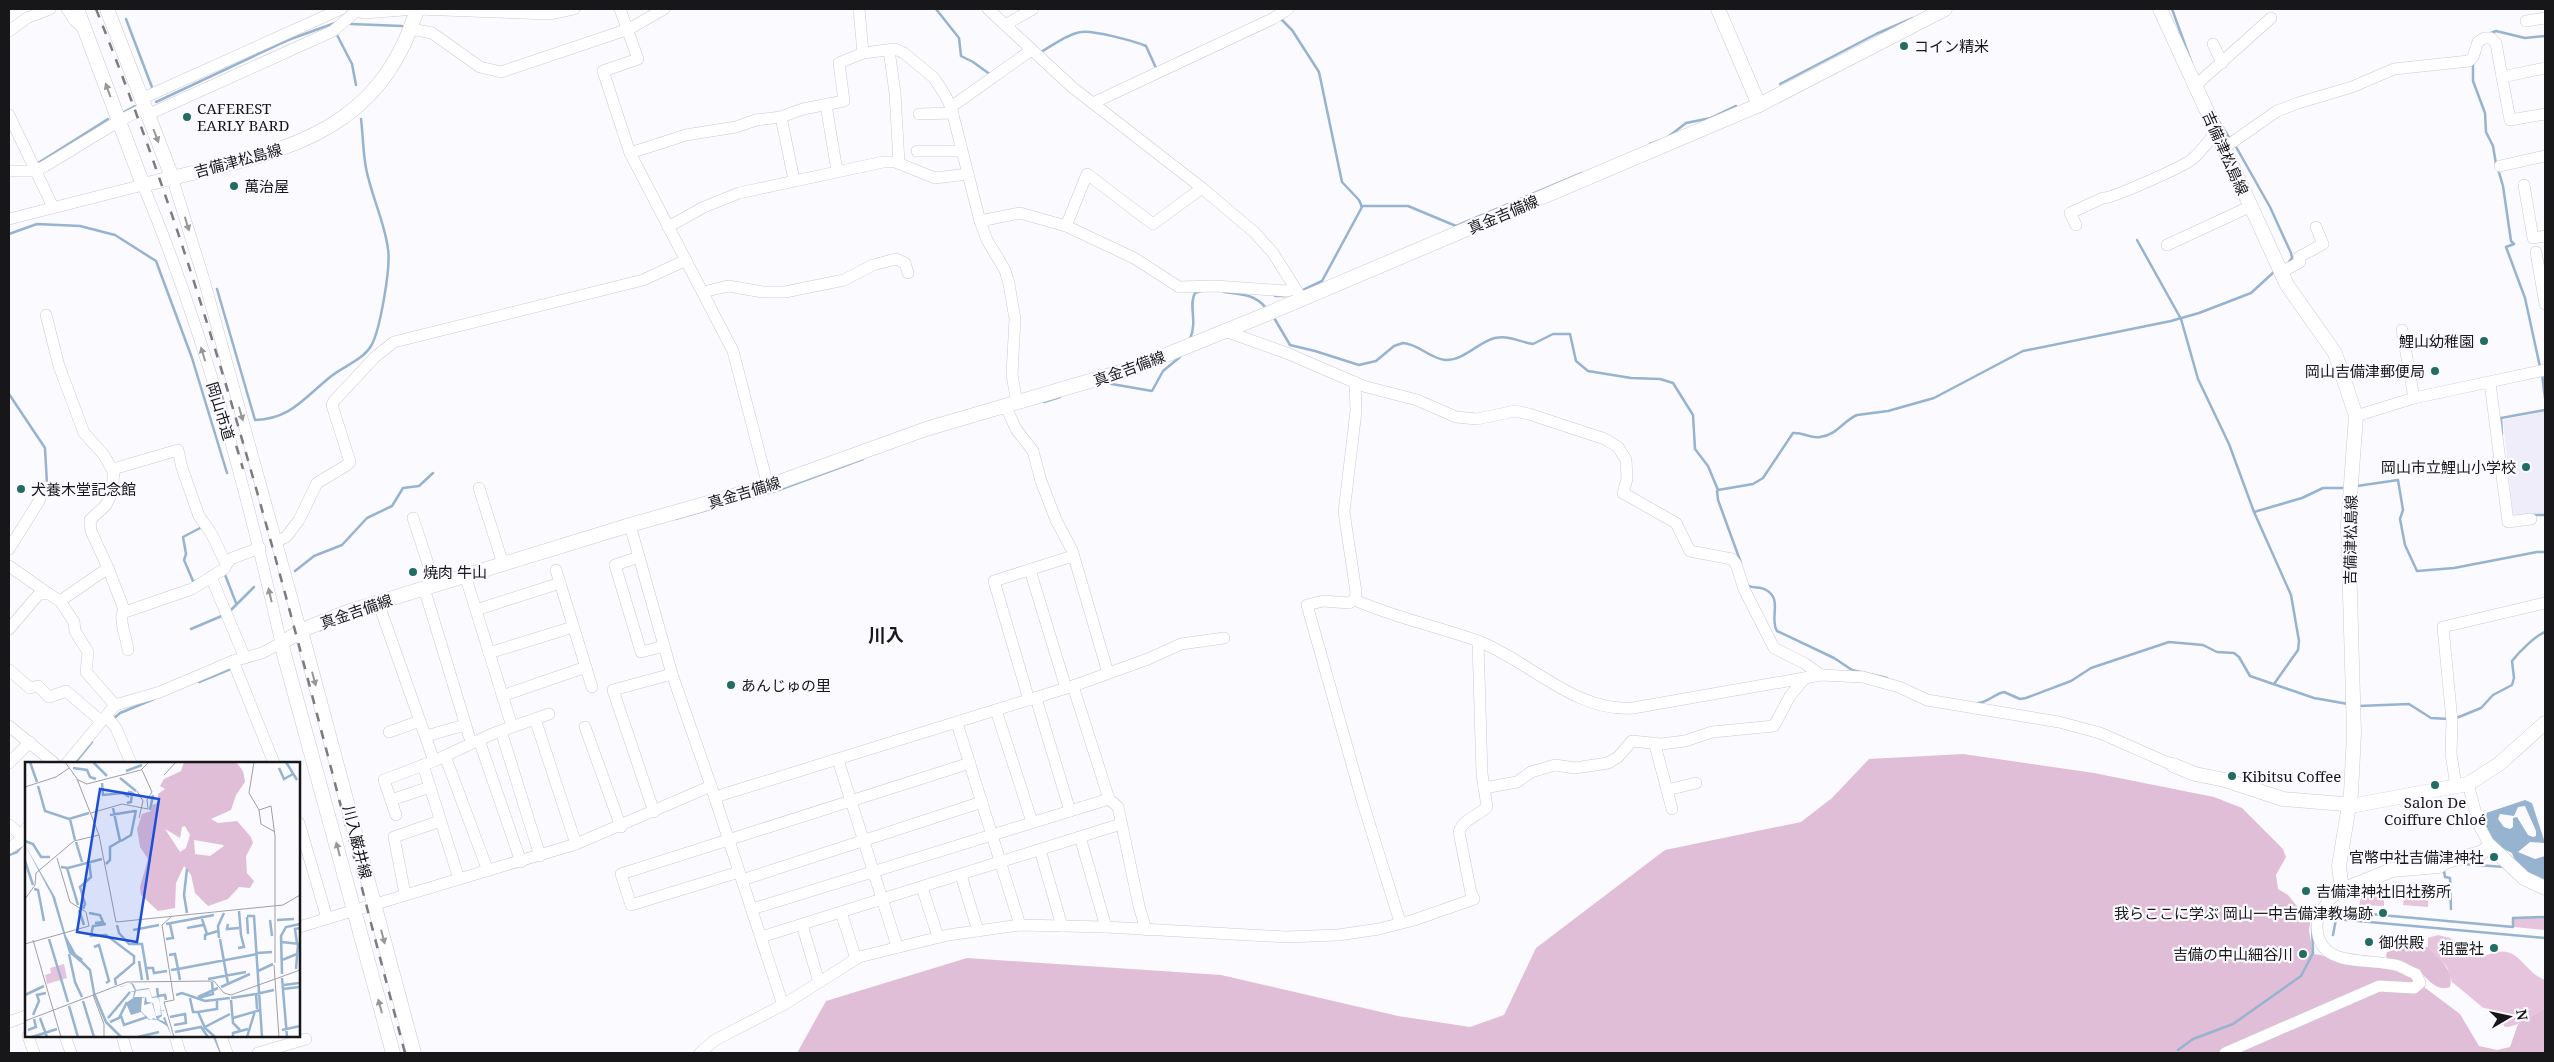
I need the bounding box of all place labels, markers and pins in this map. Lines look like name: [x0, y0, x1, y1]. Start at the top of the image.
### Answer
place label: コイン精米: [1914, 36, 1989, 56]
marker: コイン精米: [1898, 40, 1910, 52]
place label: CAFEREST EARLY BARD: [197, 98, 289, 135]
marker: CAFEREST EARLY BARD: [181, 111, 193, 123]
place label: 萬治屋: [244, 176, 289, 196]
marker: 萬治屋: [228, 180, 240, 192]
place label: 鯉山幼稚園: [2399, 331, 2474, 351]
marker: 鯉山幼稚園: [2478, 335, 2490, 347]
place label: 岡山吉備津郵便局: [2305, 361, 2425, 381]
marker: 岡山吉備津郵便局: [2429, 365, 2441, 377]
place label: 岡山市立鯉山小学校: [2381, 457, 2516, 477]
marker: 岡山市立鯉山小学校: [2520, 461, 2532, 473]
place label: 犬養木堂記念館: [31, 479, 136, 499]
marker: 犬養木堂記念館: [15, 483, 27, 495]
place label: 焼肉 牛山: [423, 562, 487, 582]
marker: 焼肉 牛山: [407, 566, 419, 578]
place label: あんじゅの里: [741, 675, 831, 695]
marker: あんじゅの里: [725, 679, 737, 691]
place label: Kibitsu Coffee: [2242, 766, 2341, 786]
marker: Kibitsu Coffee: [2226, 770, 2238, 782]
marker: Salon De Coiffure Chloé: [2429, 779, 2441, 791]
place label: Salon De Coiffure Chloé: [2384, 792, 2486, 829]
place label: 官幣中社吉備津神社: [2349, 847, 2484, 867]
marker: 官幣中社吉備津神社: [2488, 851, 2500, 863]
place label: 吉備津神社旧社務所: [2316, 881, 2451, 901]
marker: 吉備津神社旧社務所: [2300, 885, 2312, 897]
place label: 我らここに学ぶ 岡山一中吉備津教塲跡: [2114, 903, 2373, 923]
marker: 我らここに学ぶ 岡山一中吉備津教塲跡: [2377, 907, 2389, 919]
place label: 御供殿: [2379, 932, 2424, 952]
marker: 御供殿: [2363, 936, 2375, 948]
place label: 祖霊社: [2439, 938, 2484, 958]
marker: 祖霊社: [2488, 942, 2500, 954]
place label: 吉備の中山細谷川: [2173, 944, 2293, 964]
marker: 吉備の中山細谷川: [2297, 948, 2309, 960]

